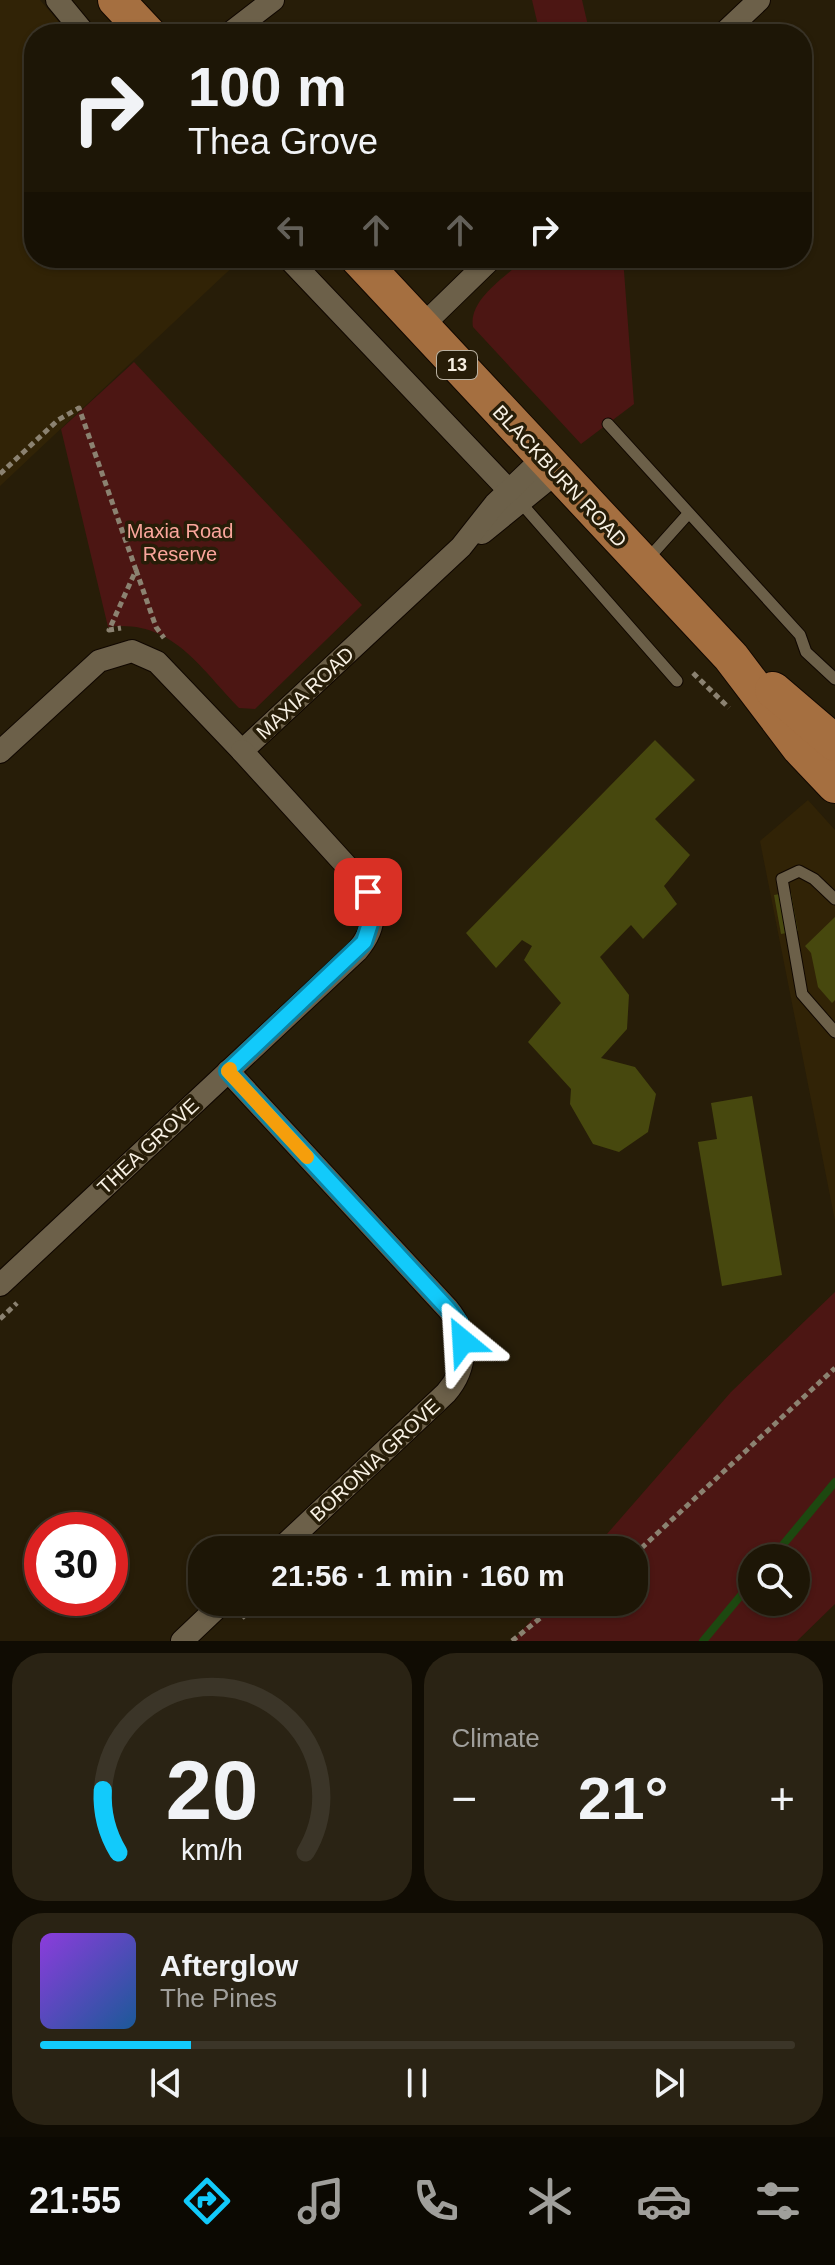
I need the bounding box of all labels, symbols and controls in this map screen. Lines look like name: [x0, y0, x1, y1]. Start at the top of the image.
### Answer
text: 100 m: [188, 55, 347, 118]
icon: right: [56, 56, 160, 160]
text: Thea Grove: [188, 121, 378, 162]
icon: left: [270, 208, 314, 252]
icon: ahead: [354, 208, 398, 252]
icon: ahead: [438, 208, 482, 252]
icon: right: [522, 208, 566, 252]
road number: 13: [437, 351, 477, 379]
street label: BLACKBURN ROAD: [489, 401, 631, 551]
park label: Maxia Road Reserve: [127, 520, 233, 565]
street label: MAXIA ROAD: [252, 643, 358, 743]
pin: [334, 858, 402, 926]
icon: arrive: [346, 870, 390, 914]
street label: THEA GROVE: [93, 1094, 203, 1198]
position arrow: [421, 1299, 505, 1383]
street label: BORONIA GROVE: [306, 1394, 444, 1526]
speed limit sign: 30: [24, 1512, 128, 1616]
map controls: [738, 1544, 810, 1616]
button: search: [738, 1544, 810, 1616]
text: 21:56 · 1 min · 160 m: [271, 1559, 565, 1592]
text: Climate: [452, 1723, 540, 1753]
text: 20: [165, 1744, 258, 1837]
text: 21°: [578, 1765, 669, 1832]
text: −: [452, 1774, 477, 1823]
text: +: [769, 1774, 795, 1823]
text: km/h: [181, 1834, 243, 1866]
text: Afterglow: [160, 1949, 298, 1982]
text: The Pines: [160, 1983, 277, 2013]
icon: previous: [144, 2061, 188, 2105]
icon: pause: [395, 2061, 439, 2105]
icon: next: [647, 2061, 691, 2105]
icon: directions: [179, 2173, 235, 2229]
icon: music: [293, 2173, 349, 2229]
icon: phone: [408, 2173, 464, 2229]
icon: climate: [522, 2173, 578, 2229]
icon: car: [636, 2173, 692, 2229]
icon: filters: [750, 2173, 806, 2229]
text: 21:55: [29, 2180, 121, 2221]

